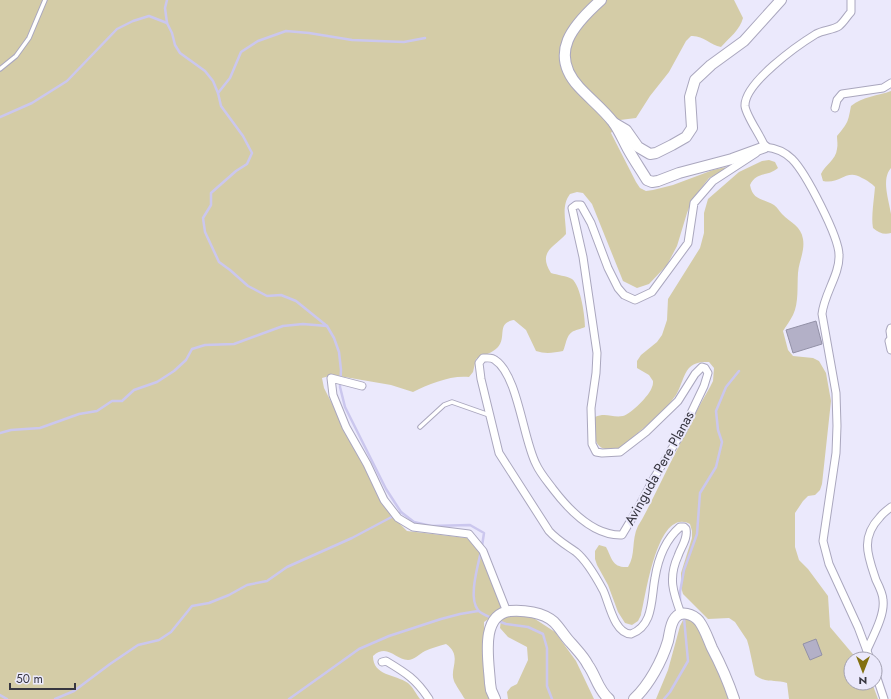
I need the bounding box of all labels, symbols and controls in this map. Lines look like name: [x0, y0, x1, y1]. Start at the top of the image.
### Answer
street label: Avinguda Pere Planas: [619, 407, 699, 529]
north arrow: [843, 651, 883, 691]
scale bar: [10, 665, 75, 691]
text: 50 m: [16, 670, 43, 688]
text: N: [859, 673, 867, 689]

